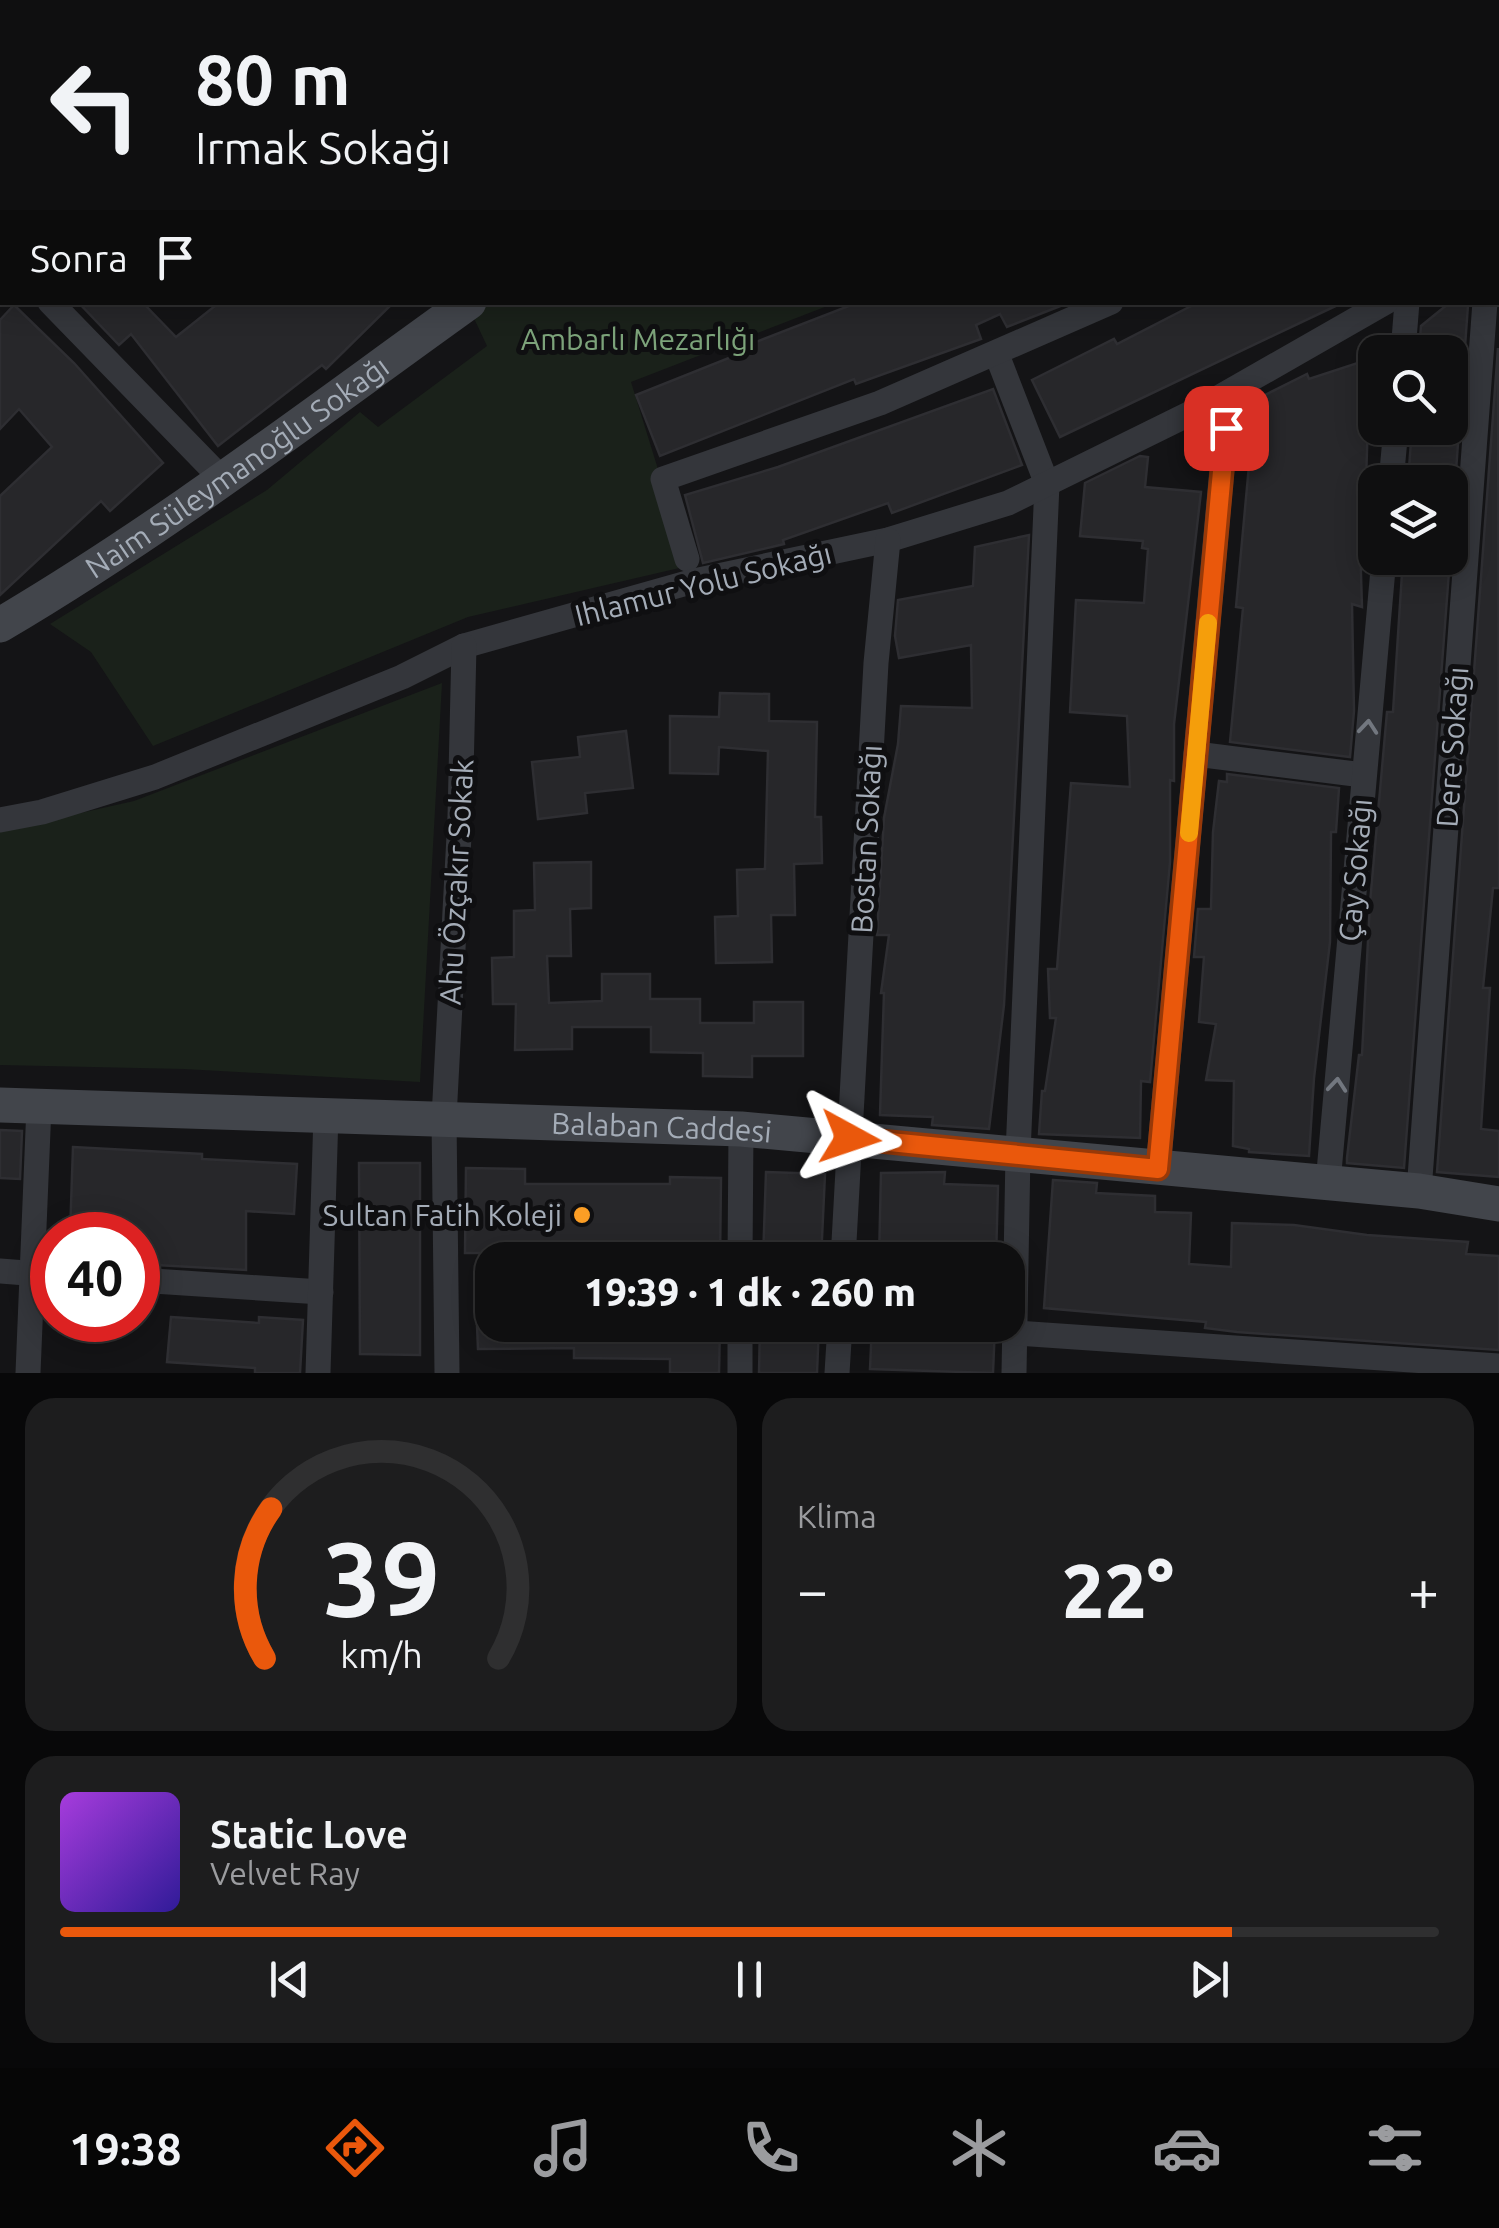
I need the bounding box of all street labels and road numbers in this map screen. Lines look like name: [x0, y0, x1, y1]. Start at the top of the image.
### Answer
street label: Naim Süleymanoğlu Sokağı: [79, 349, 395, 585]
street label: Ihlamur Yolu Sokağı: [571, 536, 835, 632]
street label: Dere Sokağı: [1429, 666, 1475, 828]
street label: Bostan Sokağı: [844, 744, 888, 934]
street label: Ahu Özçakır Sokak: [433, 758, 479, 1006]
street label: Çay Sokağı: [1332, 797, 1378, 943]
street label: Balaban Caddesi: [551, 1106, 773, 1149]

